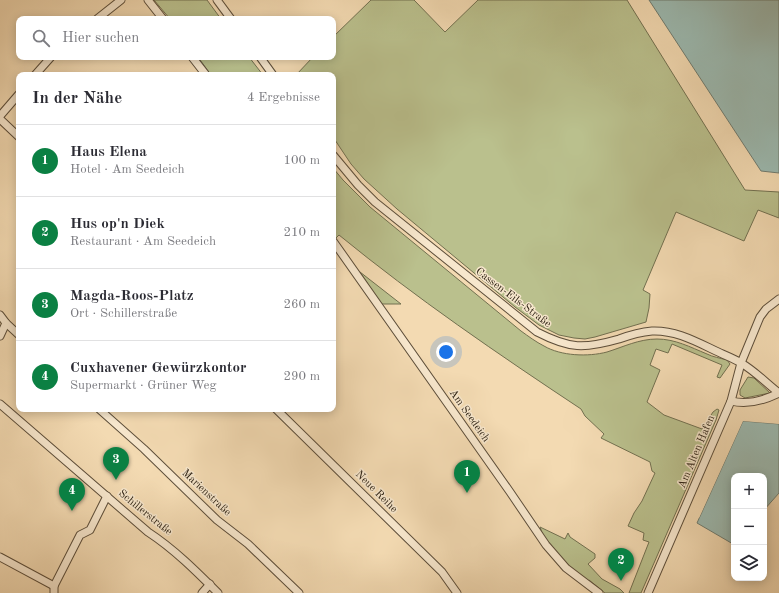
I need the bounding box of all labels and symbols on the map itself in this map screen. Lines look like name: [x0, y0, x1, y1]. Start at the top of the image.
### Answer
street label: Cassen-Eils-Straße: [473, 266, 553, 330]
your location: [436, 342, 456, 362]
street label: Am Seedeich: [447, 388, 491, 444]
street label: Am Alten Hafen: [677, 414, 717, 490]
pin: 3: [103, 447, 129, 480]
pin: 1: [454, 460, 480, 493]
street label: Marienstraße: [179, 468, 233, 518]
street label: Neue Reihe: [353, 469, 399, 515]
pin: 4: [59, 478, 85, 511]
street label: Schillerstraße: [116, 488, 174, 538]
pin: 2: [608, 548, 634, 581]

